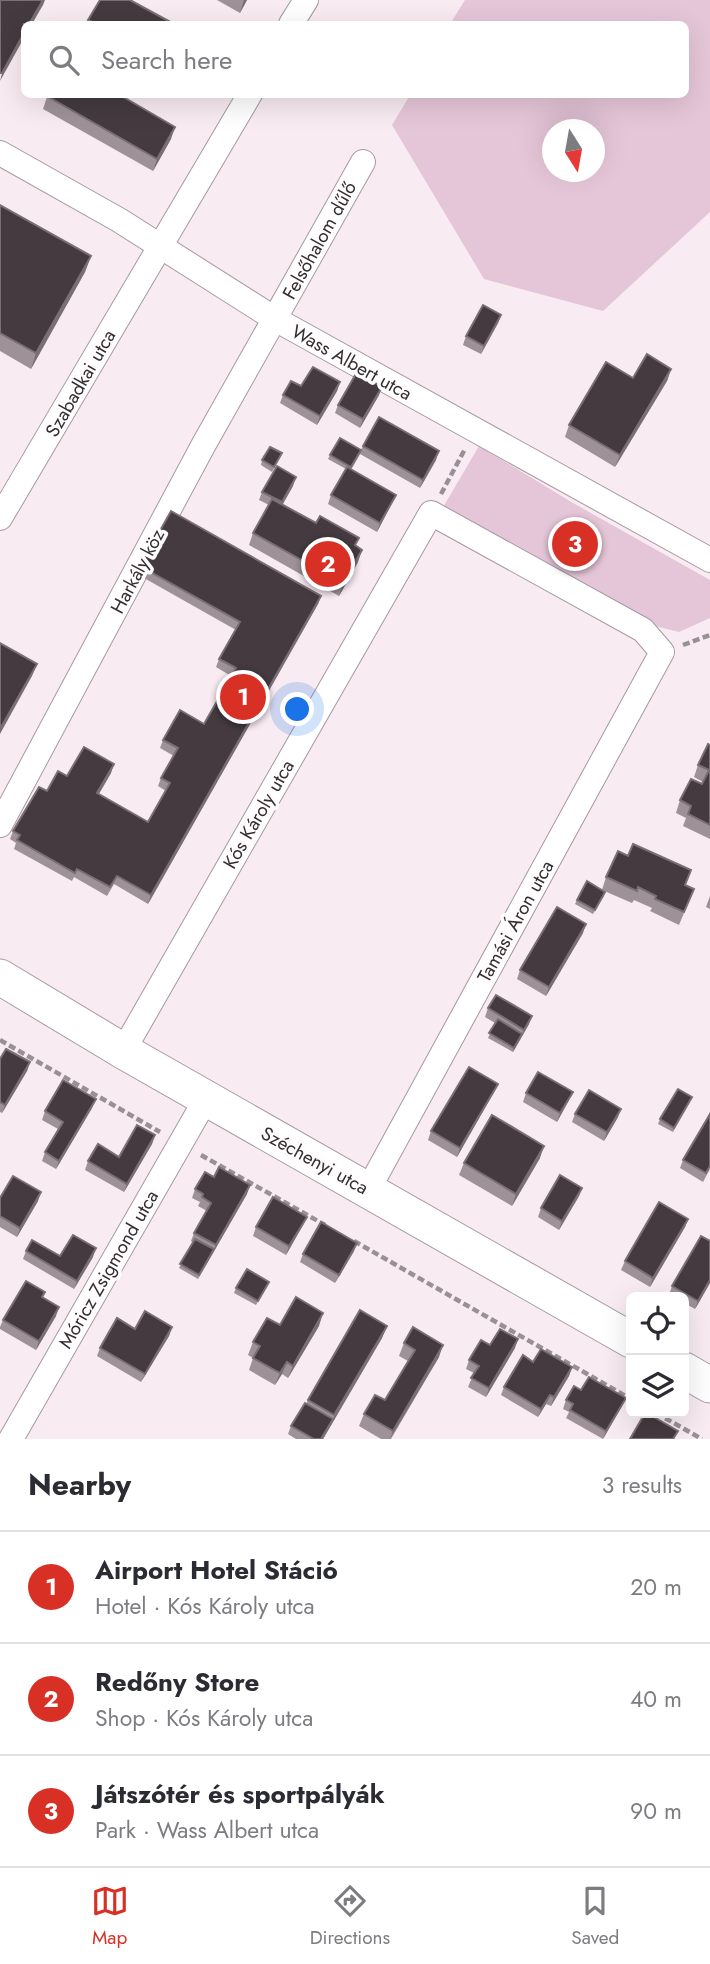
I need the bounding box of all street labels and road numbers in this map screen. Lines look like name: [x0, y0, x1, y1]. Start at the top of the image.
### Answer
street label: Felsőhalom dűlő: [276, 176, 363, 304]
street label: Wass Albert utca: [287, 318, 417, 407]
street label: Szabadkai utca: [39, 325, 122, 442]
street label: Harkály köz: [104, 524, 171, 618]
street label: Kós Károly utca: [216, 755, 301, 874]
street label: Tamási Áron utca: [471, 855, 560, 987]
street label: Széchenyi utca: [256, 1120, 373, 1201]
street label: Móricz Zsigmond utca: [52, 1185, 165, 1354]

